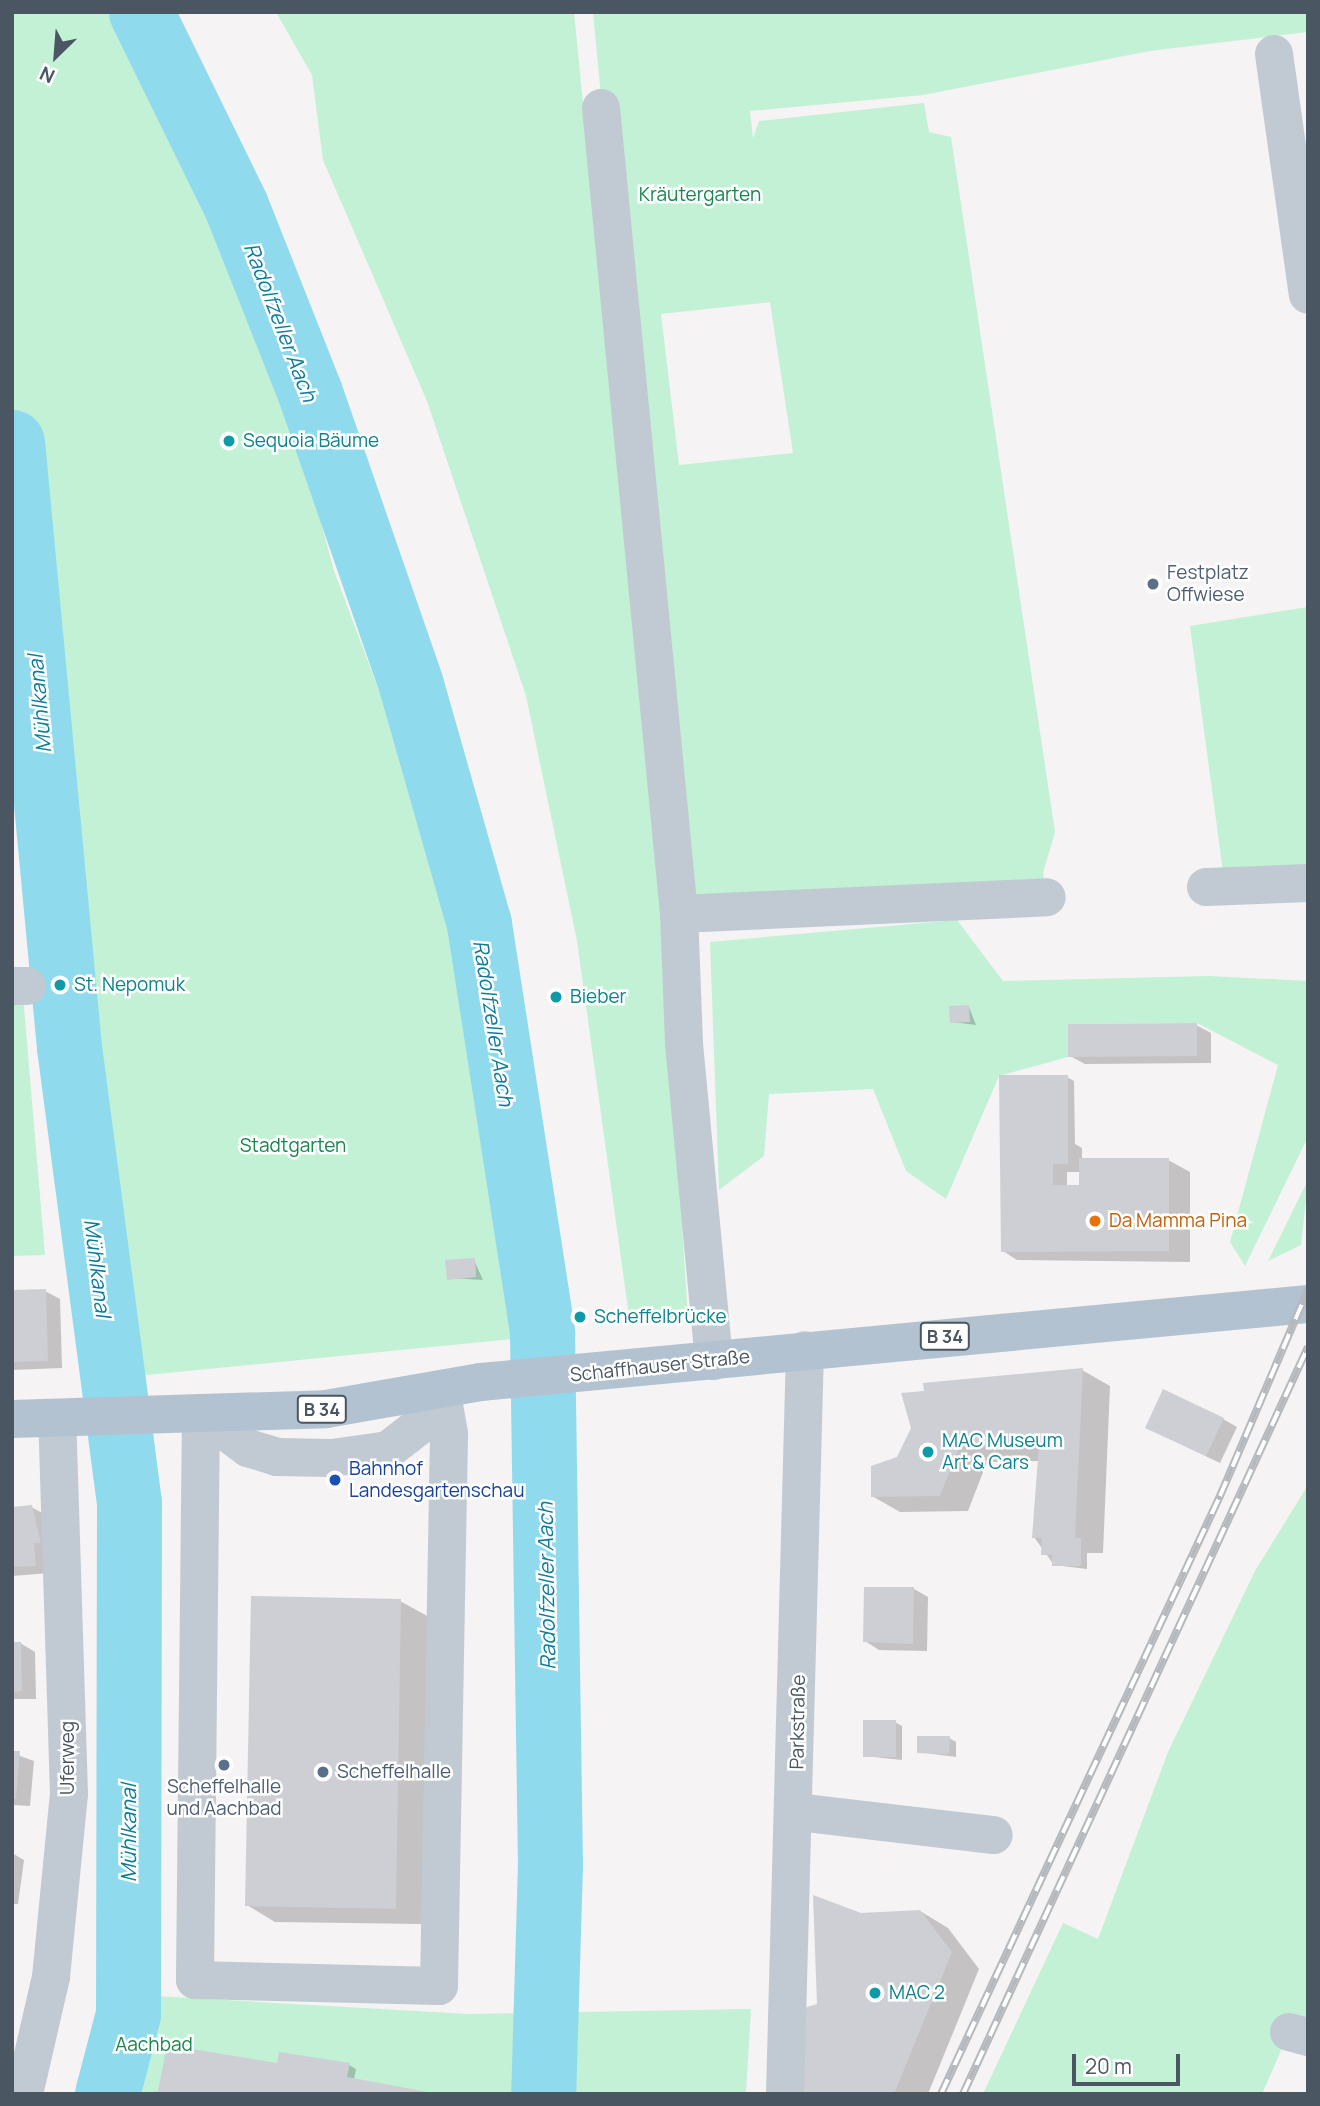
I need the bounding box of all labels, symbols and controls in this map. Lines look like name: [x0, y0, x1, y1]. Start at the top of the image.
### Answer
north arrow: [21, 21, 91, 91]
text: N: [35, 60, 59, 90]
park label: Kräutergarten: [639, 184, 761, 206]
water label: Radolfzeller Aach: [239, 239, 323, 405]
place label: Sequoia Bäume: [243, 430, 379, 452]
marker: Sequoia Bäume: [221, 433, 237, 449]
place label: Festplatz Offwiese: [1167, 562, 1249, 606]
marker: Festplatz Offwiese: [1145, 576, 1161, 592]
water label: Mühlkanal: [22, 654, 56, 754]
water label: Radolfzeller Aach: [468, 938, 520, 1108]
place label: St. Nepomuk: [74, 974, 185, 996]
marker: St. Nepomuk: [52, 977, 68, 993]
place label: Bieber: [570, 986, 626, 1008]
marker: Bieber: [548, 989, 564, 1005]
park label: Stadtgarten: [240, 1135, 346, 1157]
place label: Da Mamma Pina: [1109, 1210, 1247, 1232]
marker: Da Mamma Pina: [1087, 1213, 1103, 1229]
water label: Mühlkanal: [79, 1218, 117, 1318]
place label: Scheffelbrücke: [594, 1306, 727, 1328]
marker: Scheffelbrücke: [572, 1309, 588, 1325]
road number: B 34: [919, 1322, 971, 1350]
street label: Schaffhauser Straße: [569, 1345, 751, 1387]
road number: B 34: [296, 1394, 348, 1424]
place label: MAC Museum Art & Cars: [942, 1430, 1063, 1474]
marker: MAC Museum Art & Cars: [920, 1444, 936, 1460]
place label: Bahnhof Landesgartenschau: [349, 1458, 524, 1502]
marker: Bahnhof Landesgartenschau: [327, 1472, 343, 1488]
water label: Radolfzeller Aach: [532, 1502, 560, 1670]
street label: Parkstraße: [786, 1674, 810, 1770]
street label: Uferweg: [57, 1721, 79, 1795]
marker: Scheffelhalle und Aachbad: [216, 1757, 232, 1773]
place label: Scheffelhalle: [337, 1761, 451, 1783]
marker: Scheffelhalle: [315, 1764, 331, 1780]
place label: Scheffelhalle und Aachbad: [166, 1776, 282, 1820]
water label: Mühlkanal: [115, 1784, 141, 1882]
place label: MAC 2: [889, 1982, 945, 2004]
marker: MAC 2: [867, 1985, 883, 2001]
park label: Aachbad: [115, 2034, 193, 2056]
scale bar: [1075, 2039, 1184, 2084]
text: 20 m: [1085, 2052, 1132, 2080]

